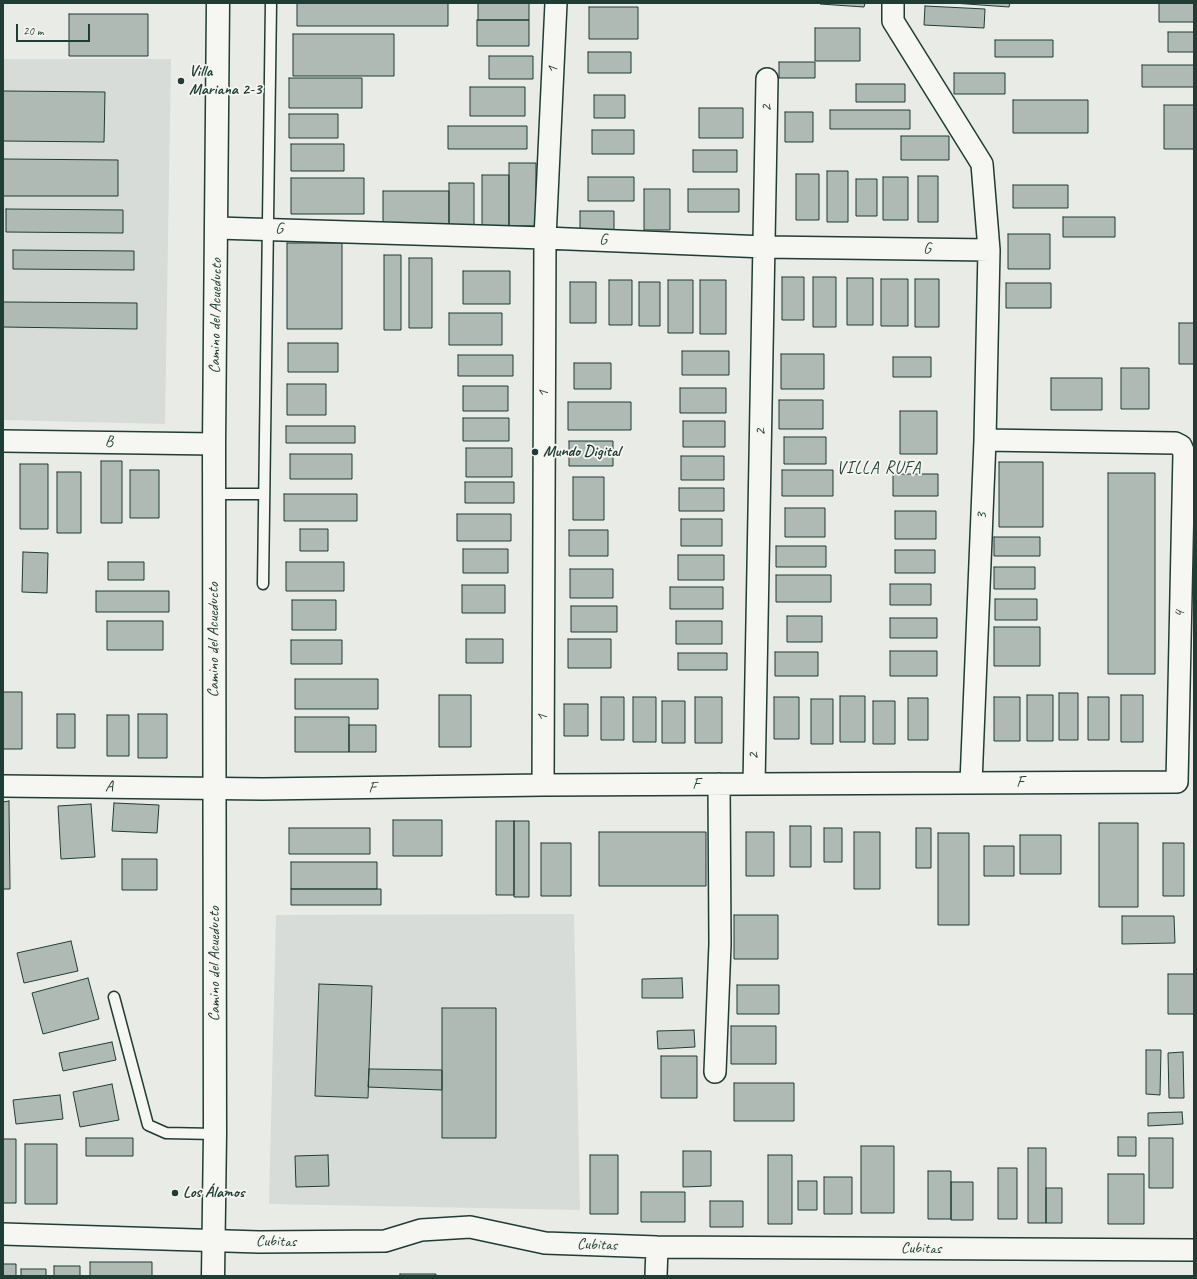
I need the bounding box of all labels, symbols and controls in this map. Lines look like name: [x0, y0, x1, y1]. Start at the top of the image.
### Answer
scale bar: [18, 16, 92, 42]
text: 20 m: [23, 23, 43, 39]
place label: Villa Mariana 2-3: [189, 62, 261, 100]
street label: 1: [543, 66, 563, 74]
marker: Villa Mariana 2-3: [176, 76, 186, 86]
street label: 2: [757, 104, 777, 112]
street label: G: [275, 219, 283, 239]
street label: G: [599, 230, 607, 250]
street label: G: [923, 239, 931, 259]
street label: Camino del Acueducto: [205, 258, 227, 374]
street label: 1: [534, 390, 554, 398]
street label: 2: [751, 428, 771, 436]
street label: B: [105, 432, 113, 452]
place label: Mundo Digital: [543, 442, 620, 462]
marker: Mundo Digital: [530, 447, 540, 457]
district label: VILLA RUFA: [837, 459, 921, 479]
street label: 3: [972, 512, 992, 520]
street label: Camino del Acueducto: [204, 582, 224, 698]
street label: 4: [1170, 610, 1190, 618]
street label: 1: [533, 714, 553, 722]
street label: 2: [744, 752, 764, 760]
street label: F: [1016, 772, 1024, 792]
street label: F: [692, 774, 700, 794]
street label: A: [105, 777, 113, 797]
street label: F: [368, 778, 376, 798]
street label: Camino del Acueducto: [205, 906, 225, 1022]
place label: Los Álamos: [183, 1183, 244, 1203]
marker: Los Álamos: [170, 1188, 180, 1198]
street label: Cubitas: [256, 1232, 296, 1252]
street label: Cubitas: [576, 1235, 618, 1255]
street label: Cubitas: [901, 1239, 941, 1259]

